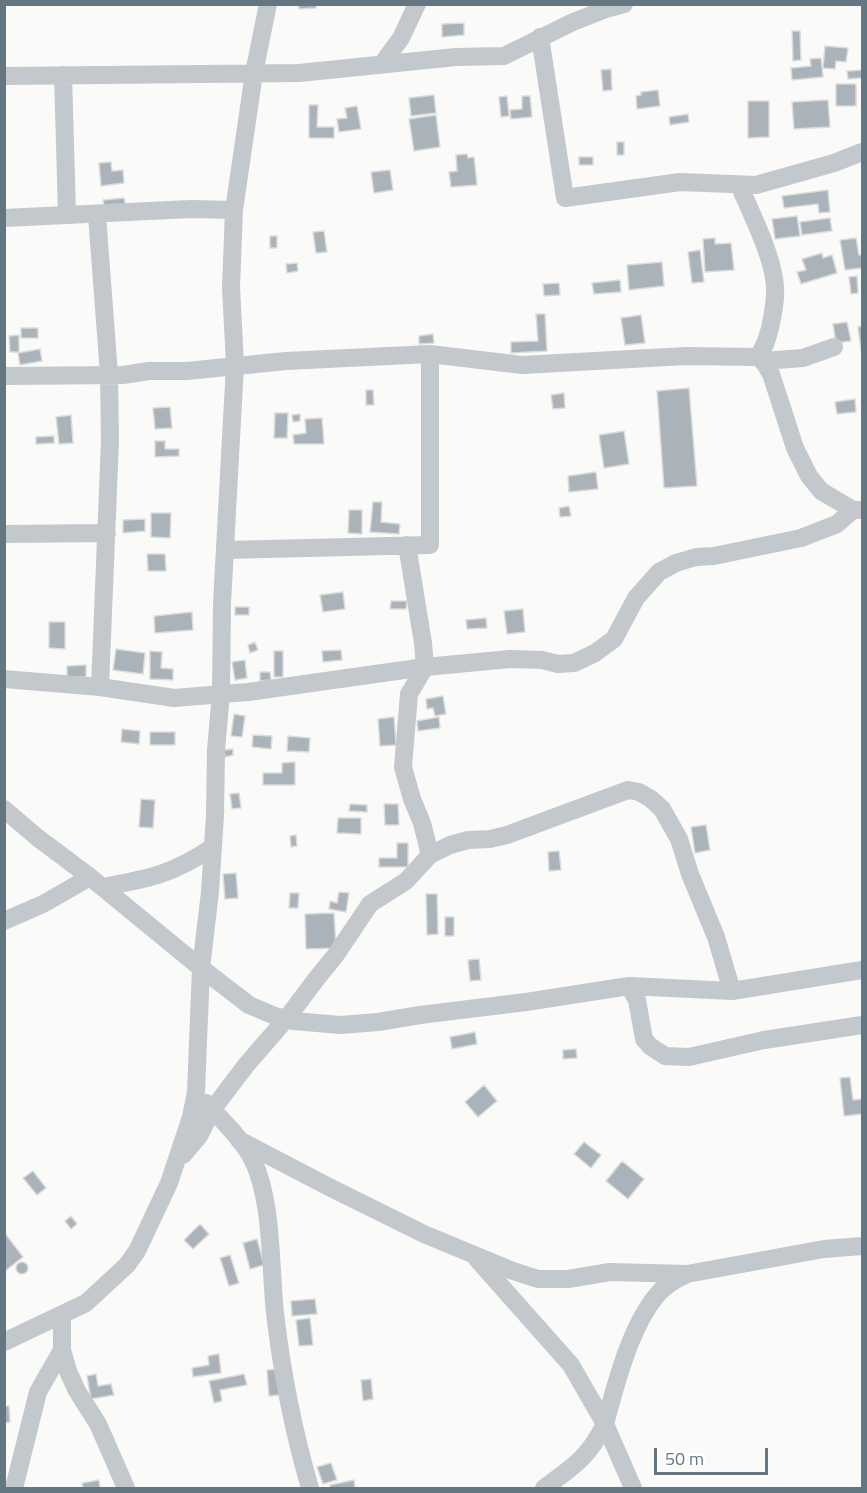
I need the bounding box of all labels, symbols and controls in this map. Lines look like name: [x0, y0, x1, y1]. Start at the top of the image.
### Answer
scale bar: [657, 1436, 771, 1474]
text: 50 m: [665, 1445, 704, 1472]

